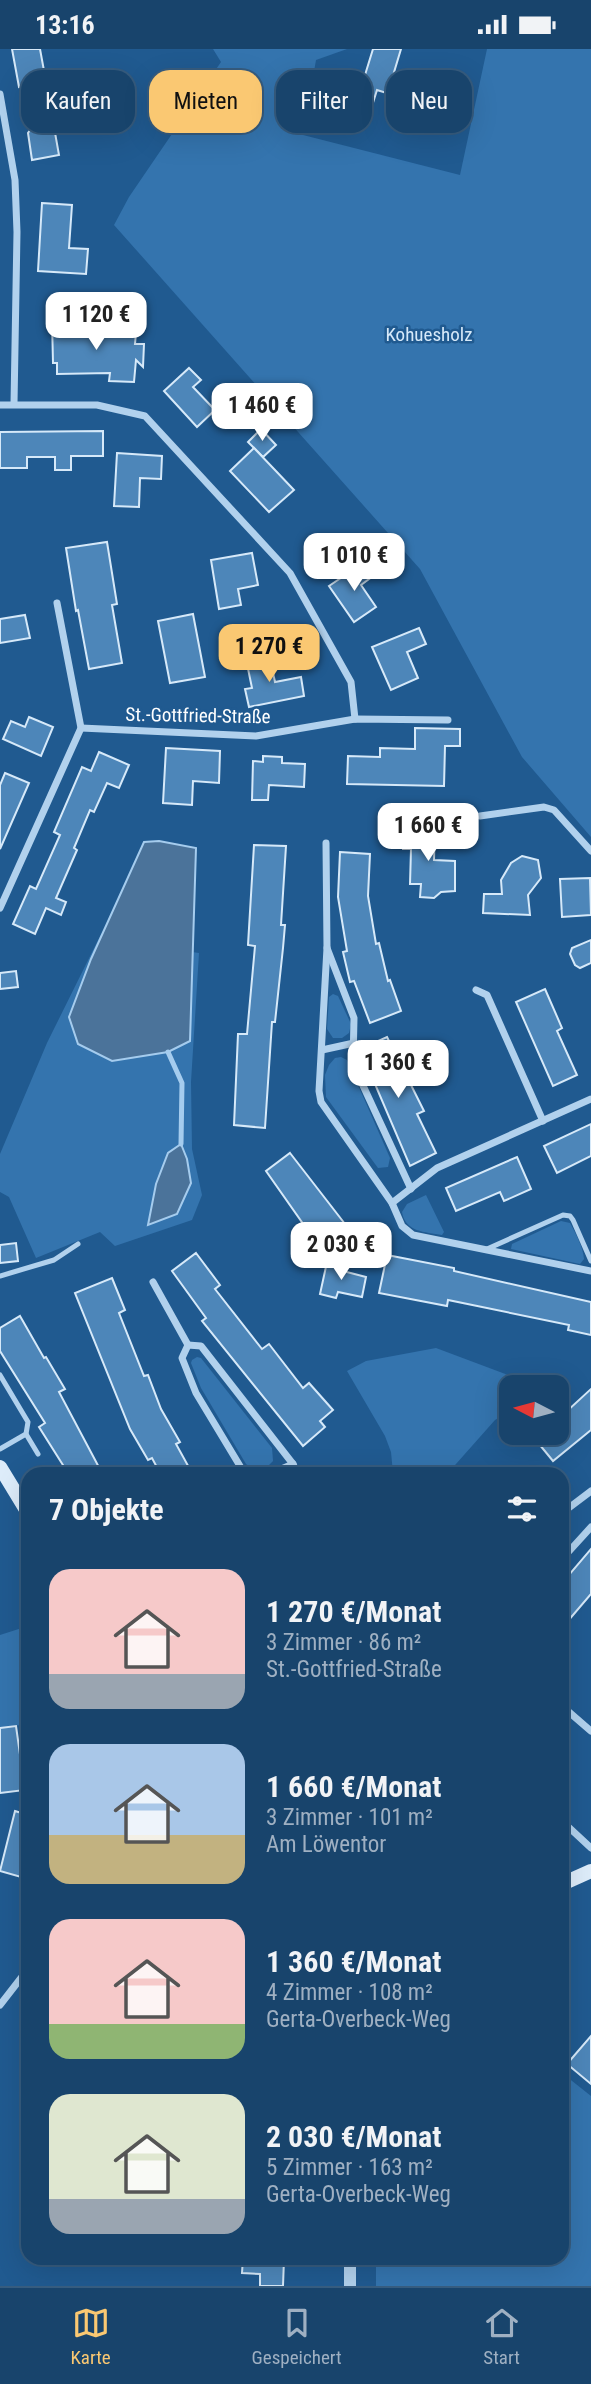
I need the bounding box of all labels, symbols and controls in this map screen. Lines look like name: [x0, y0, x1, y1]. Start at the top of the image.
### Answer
text: 13:16: [35, 10, 95, 40]
chip: Kaufen: [21, 70, 135, 133]
chip: Mieten: [149, 70, 262, 133]
chip: Filter: [276, 70, 372, 133]
chip: Neu: [386, 70, 472, 133]
pin: 1 120 €: [31, 293, 161, 352]
text: 1 120 €: [62, 301, 130, 328]
park label: Kohuesholz: [386, 323, 473, 346]
pin: 1 460 €: [197, 383, 327, 443]
text: 1 460 €: [228, 392, 296, 419]
pin: 1 010 €: [289, 533, 419, 593]
text: 1 010 €: [320, 542, 388, 569]
pin: 1 270 €: [204, 625, 334, 684]
text: 1 270 €: [235, 633, 303, 660]
street label: St.-Gottfried-Straße: [125, 703, 271, 728]
pin: 1 660 €: [363, 803, 493, 863]
text: 1 660 €: [394, 812, 462, 839]
pin: 1 360 €: [333, 1041, 463, 1100]
text: 1 360 €: [364, 1049, 432, 1076]
pin: 2 030 €: [276, 1223, 406, 1282]
text: 2 030 €: [307, 1231, 375, 1258]
north arrow: [499, 1375, 569, 1445]
map controls: [499, 1375, 569, 1445]
icon: filters: [503, 1490, 541, 1528]
text: 7 Objekte: [49, 1492, 164, 1527]
text: 1 270 €/Monat: [266, 1594, 441, 1629]
icon: home: [105, 1597, 189, 1681]
text: 3 Zimmer · 86 m²: [266, 1629, 421, 1656]
text: St.-Gottfried-Straße: [266, 1656, 442, 1683]
text: 1 660 €/Monat: [266, 1769, 441, 1804]
icon: home: [105, 1772, 189, 1856]
text: 3 Zimmer · 101 m²: [266, 1804, 433, 1831]
text: Am Löwentor: [266, 1831, 386, 1858]
text: 1 360 €/Monat: [266, 1944, 441, 1979]
icon: home: [105, 1947, 189, 2031]
text: 4 Zimmer · 108 m²: [266, 1979, 433, 2006]
text: Gerta-Overbeck-Weg: [266, 2006, 451, 2033]
text: 2 030 €/Monat: [266, 2119, 441, 2154]
icon: home: [105, 2122, 189, 2206]
text: 5 Zimmer · 163 m²: [266, 2154, 433, 2181]
text: Gerta-Overbeck-Weg: [266, 2181, 451, 2208]
tab: Karte: [70, 2304, 111, 2369]
tab: Gespeichert: [252, 2304, 342, 2369]
tab: Start: [483, 2304, 521, 2369]

